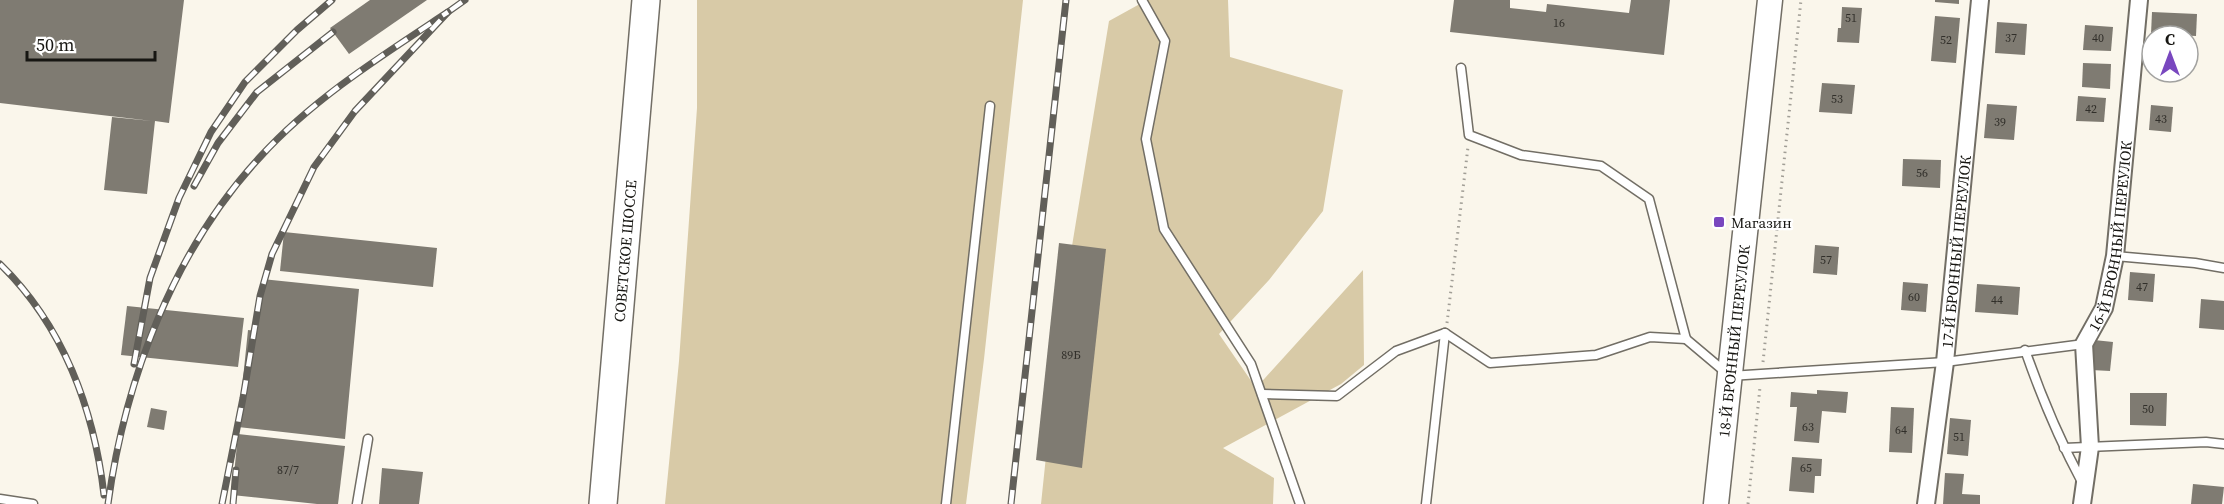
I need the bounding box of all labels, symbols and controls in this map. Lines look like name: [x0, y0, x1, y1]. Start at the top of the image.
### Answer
house number: 51: [1845, 10, 1857, 26]
house number: 16: [1553, 15, 1565, 31]
scale bar: [27, 24, 154, 62]
north arrow: [2140, 24, 2200, 84]
text: С: [2165, 28, 2175, 50]
house number: 37: [2005, 30, 2017, 46]
house number: 40: [2092, 30, 2104, 46]
text: 50 m: [36, 32, 74, 57]
house number: 52: [1940, 32, 1952, 48]
house number: 53: [1831, 91, 1843, 107]
house number: 42: [2085, 101, 2097, 117]
house number: 43: [2155, 111, 2167, 127]
house number: 39: [1994, 114, 2006, 130]
street label: 16-Й БРОННЫЙ ПЕРЕУЛОК: [2083, 140, 2136, 335]
street label: 17-Й БРОННЫЙ ПЕРЕУЛОК: [1936, 154, 1975, 349]
house number: 56: [1916, 165, 1928, 181]
street label: СОВЕТСКОЕ ШОССЕ: [608, 179, 641, 323]
place label: Магазин: [1731, 212, 1792, 233]
marker: Магазин: [1712, 215, 1726, 229]
street label: 18-Й БРОННЫЙ ПЕРЕУЛОК: [1713, 243, 1754, 438]
house number: 57: [1820, 252, 1832, 268]
house number: 47: [2136, 279, 2148, 295]
house number: 60: [1908, 289, 1920, 305]
house number: 44: [1991, 292, 2003, 308]
house number: 89Б: [1061, 347, 1081, 363]
house number: 50: [2142, 401, 2154, 417]
house number: 63: [1802, 419, 1814, 435]
house number: 64: [1895, 422, 1907, 438]
house number: 51: [1953, 429, 1965, 445]
house number: 65: [1800, 460, 1812, 476]
house number: 87/7: [277, 462, 299, 478]

